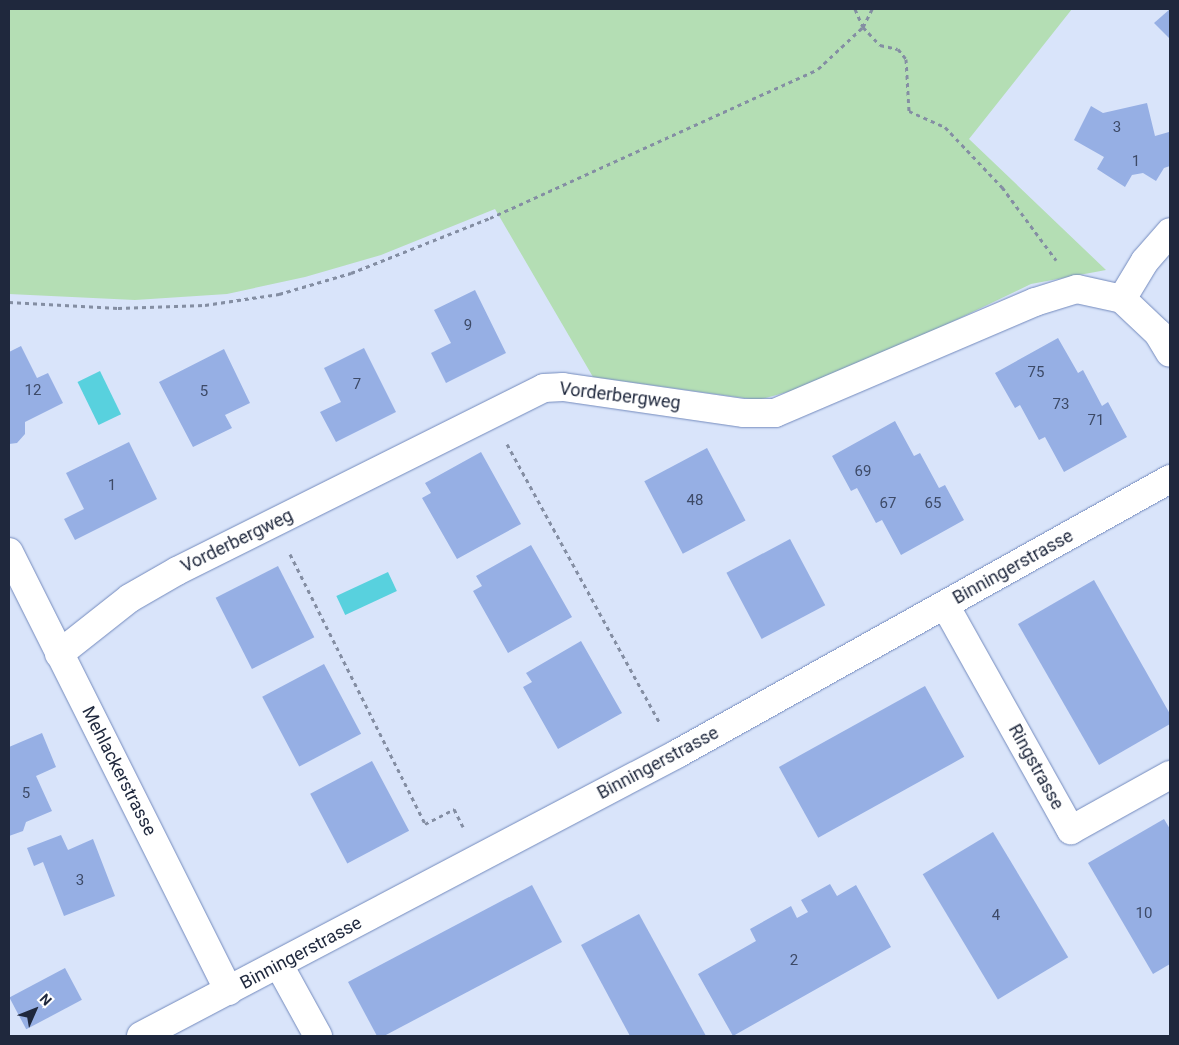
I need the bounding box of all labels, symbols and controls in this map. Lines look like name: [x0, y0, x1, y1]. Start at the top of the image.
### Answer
house number: 3: [1113, 119, 1121, 137]
house number: 1: [1132, 153, 1140, 171]
house number: 9: [464, 317, 472, 335]
house number: 75: [1028, 364, 1044, 382]
house number: 7: [353, 376, 361, 394]
street label: Vorderbergweg: [558, 378, 682, 414]
house number: 12: [25, 382, 41, 400]
house number: 5: [200, 383, 208, 401]
house number: 73: [1053, 396, 1069, 414]
house number: 71: [1088, 412, 1104, 430]
house number: 69: [855, 463, 871, 481]
house number: 1: [108, 477, 116, 495]
house number: 48: [687, 492, 703, 510]
house number: 67: [880, 495, 896, 513]
house number: 65: [925, 495, 941, 513]
street label: Vorderbergweg: [177, 505, 297, 577]
street label: Binningerstrasse: [949, 525, 1077, 609]
street label: Mehlackerstrasse: [77, 703, 161, 839]
street label: Ringstrasse: [1004, 720, 1068, 814]
street label: Binningerstrasse: [594, 722, 722, 804]
house number: 5: [22, 785, 30, 803]
house number: 3: [76, 872, 84, 890]
house number: 10: [1136, 905, 1152, 923]
house number: 4: [992, 907, 1000, 925]
street label: Binningerstrasse: [237, 912, 365, 994]
house number: 2: [790, 952, 798, 970]
north arrow: [10, 985, 60, 1035]
text: N: [37, 990, 55, 1009]

